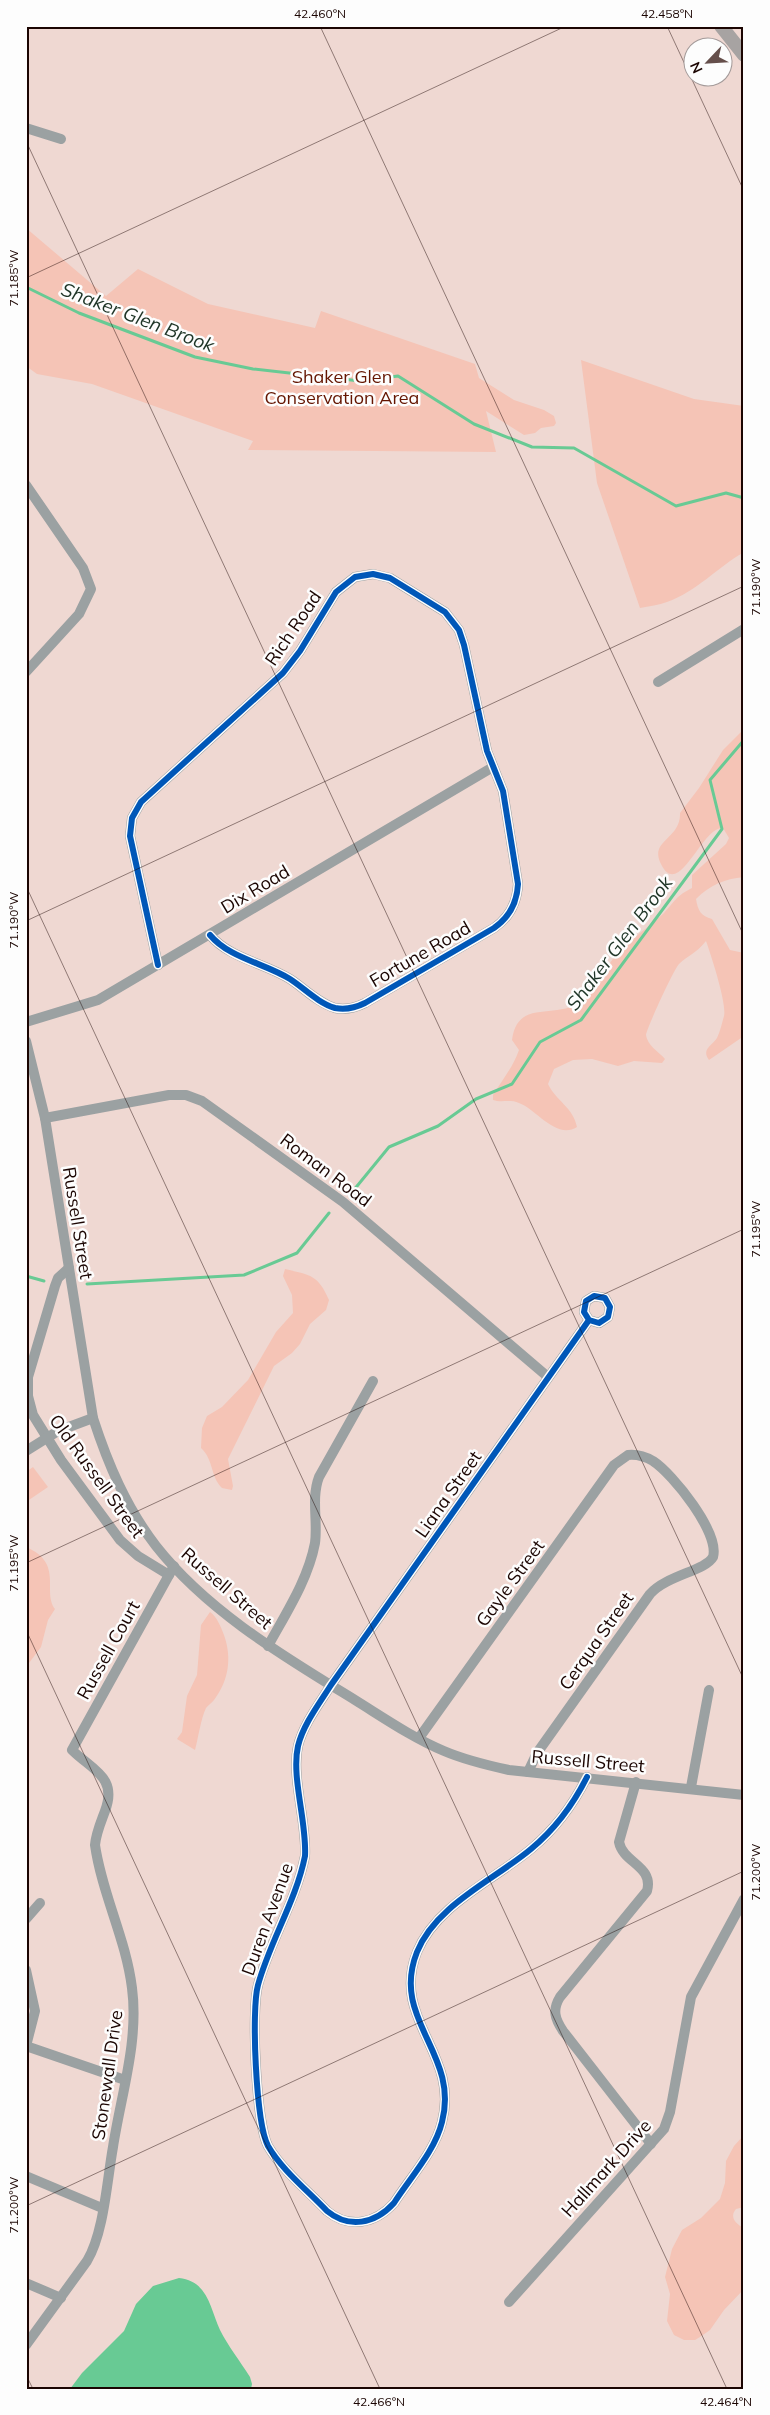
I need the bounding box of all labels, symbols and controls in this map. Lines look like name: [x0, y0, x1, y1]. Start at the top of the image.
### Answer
text: 42.460°N: [294, 6, 346, 21]
text: 42.458°N: [641, 6, 693, 21]
north arrow: [682, 38, 732, 88]
text: N: [686, 59, 707, 76]
text: 71.185°W: [6, 250, 21, 306]
water label: Shaker Glen Brook: [58, 277, 219, 358]
park label: Shaker Glen Conservation Area: [265, 365, 419, 409]
text: 71.190°W: [748, 559, 763, 615]
street label: Rich Road: [260, 586, 326, 670]
street label: Dix Road: [216, 860, 294, 918]
water label: Shaker Glen Brook: [561, 870, 678, 1015]
text: 71.190°W: [6, 892, 21, 948]
street label: Fortune Road: [365, 916, 475, 992]
street label: Roman Road: [276, 1128, 376, 1212]
street label: Russell Street: [58, 1165, 98, 1281]
text: 71.195°W: [748, 1201, 763, 1257]
street label: Old Russell Street: [44, 1410, 150, 1542]
street label: Liana Street: [410, 1446, 486, 1542]
text: 71.195°W: [6, 1535, 21, 1591]
street label: Gayle Street: [471, 1535, 549, 1631]
street label: Russell Street: [177, 1542, 277, 1634]
street label: Cerqua Street: [554, 1588, 638, 1694]
street label: Russell Court: [71, 1597, 145, 1703]
street label: Russell Street: [530, 1745, 646, 1777]
text: 71.200°W: [748, 1844, 763, 1900]
street label: Duren Avenue: [236, 1860, 298, 1978]
street label: Stonewall Drive: [87, 2009, 127, 2141]
street label: Hallmark Drive: [556, 2114, 656, 2222]
text: 71.200°W: [6, 2177, 21, 2233]
text: 42.466°N: [353, 2394, 405, 2409]
text: 42.464°N: [700, 2394, 752, 2409]

